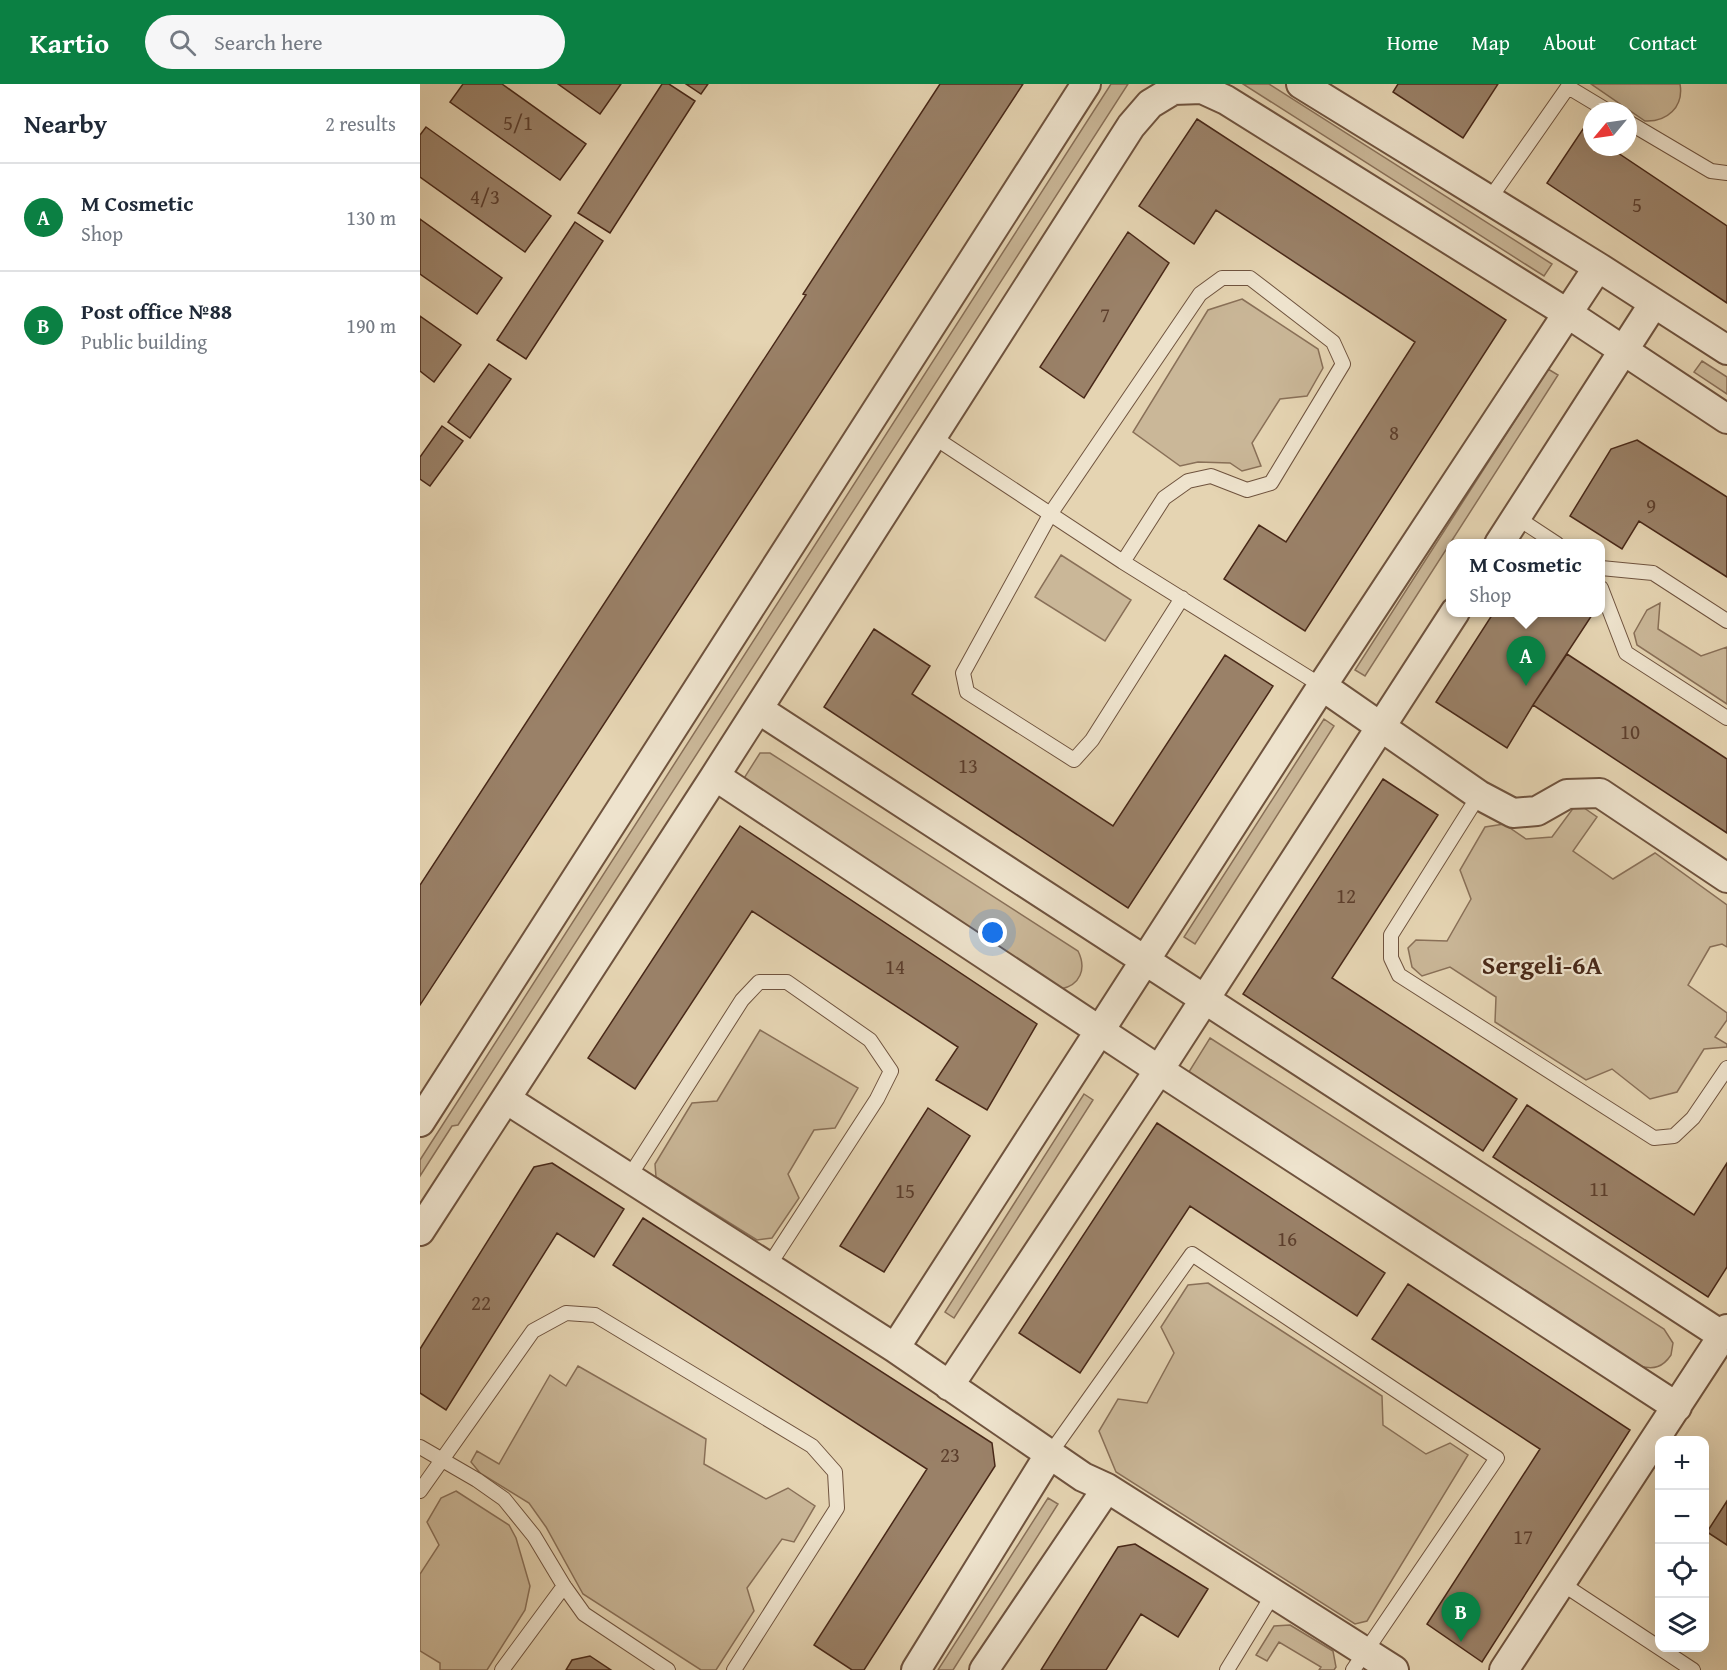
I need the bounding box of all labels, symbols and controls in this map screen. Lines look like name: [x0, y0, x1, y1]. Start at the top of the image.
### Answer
search box: [145, 15, 565, 69]
text: Kartio: [30, 22, 109, 63]
icon: search: [166, 26, 199, 59]
text: Search here: [214, 26, 323, 58]
text: Home: [1387, 27, 1438, 58]
text: Map: [1471, 27, 1510, 58]
text: About: [1543, 27, 1596, 58]
text: Contact: [1629, 27, 1697, 58]
north arrow: [1583, 102, 1637, 156]
text: Nearby: [24, 104, 107, 143]
house number: 5/1: [503, 107, 533, 138]
text: 2 results: [325, 109, 396, 138]
house number: 4/3: [470, 181, 500, 212]
text: M Cosmetic: [81, 187, 193, 219]
house number: 5: [1632, 189, 1642, 220]
text: A: [37, 203, 50, 232]
text: 130 m: [346, 203, 396, 232]
text: Shop: [81, 219, 123, 248]
text: Post office №88: [81, 295, 232, 327]
house number: 7: [1100, 299, 1110, 330]
text: B: [37, 311, 50, 340]
text: 190 m: [346, 311, 396, 340]
text: Public building: [81, 327, 207, 356]
house number: 8: [1389, 417, 1399, 448]
house number: 9: [1646, 490, 1656, 521]
popup: [1446, 539, 1605, 617]
text: M Cosmetic: [1469, 548, 1582, 580]
text: Shop: [1469, 580, 1511, 609]
pin: A: [1506, 636, 1546, 686]
house number: 10: [1620, 716, 1640, 747]
house number: 13: [958, 750, 978, 781]
house number: 12: [1336, 880, 1356, 911]
your location: [978, 918, 1007, 947]
district label: Sergeli-6A: [1482, 945, 1603, 984]
house number: 14: [885, 951, 905, 982]
house number: 11: [1589, 1173, 1609, 1204]
house number: 15: [895, 1175, 915, 1206]
house number: 16: [1277, 1223, 1297, 1254]
house number: 22: [471, 1287, 491, 1318]
map controls: [1655, 1436, 1709, 1652]
button: +: [1655, 1436, 1709, 1490]
house number: 23: [940, 1439, 960, 1470]
button: −: [1655, 1490, 1709, 1544]
house number: 17: [1513, 1521, 1533, 1552]
button: locate: [1655, 1544, 1709, 1598]
pin: B: [1442, 1592, 1480, 1642]
button: layers: [1655, 1598, 1709, 1652]

